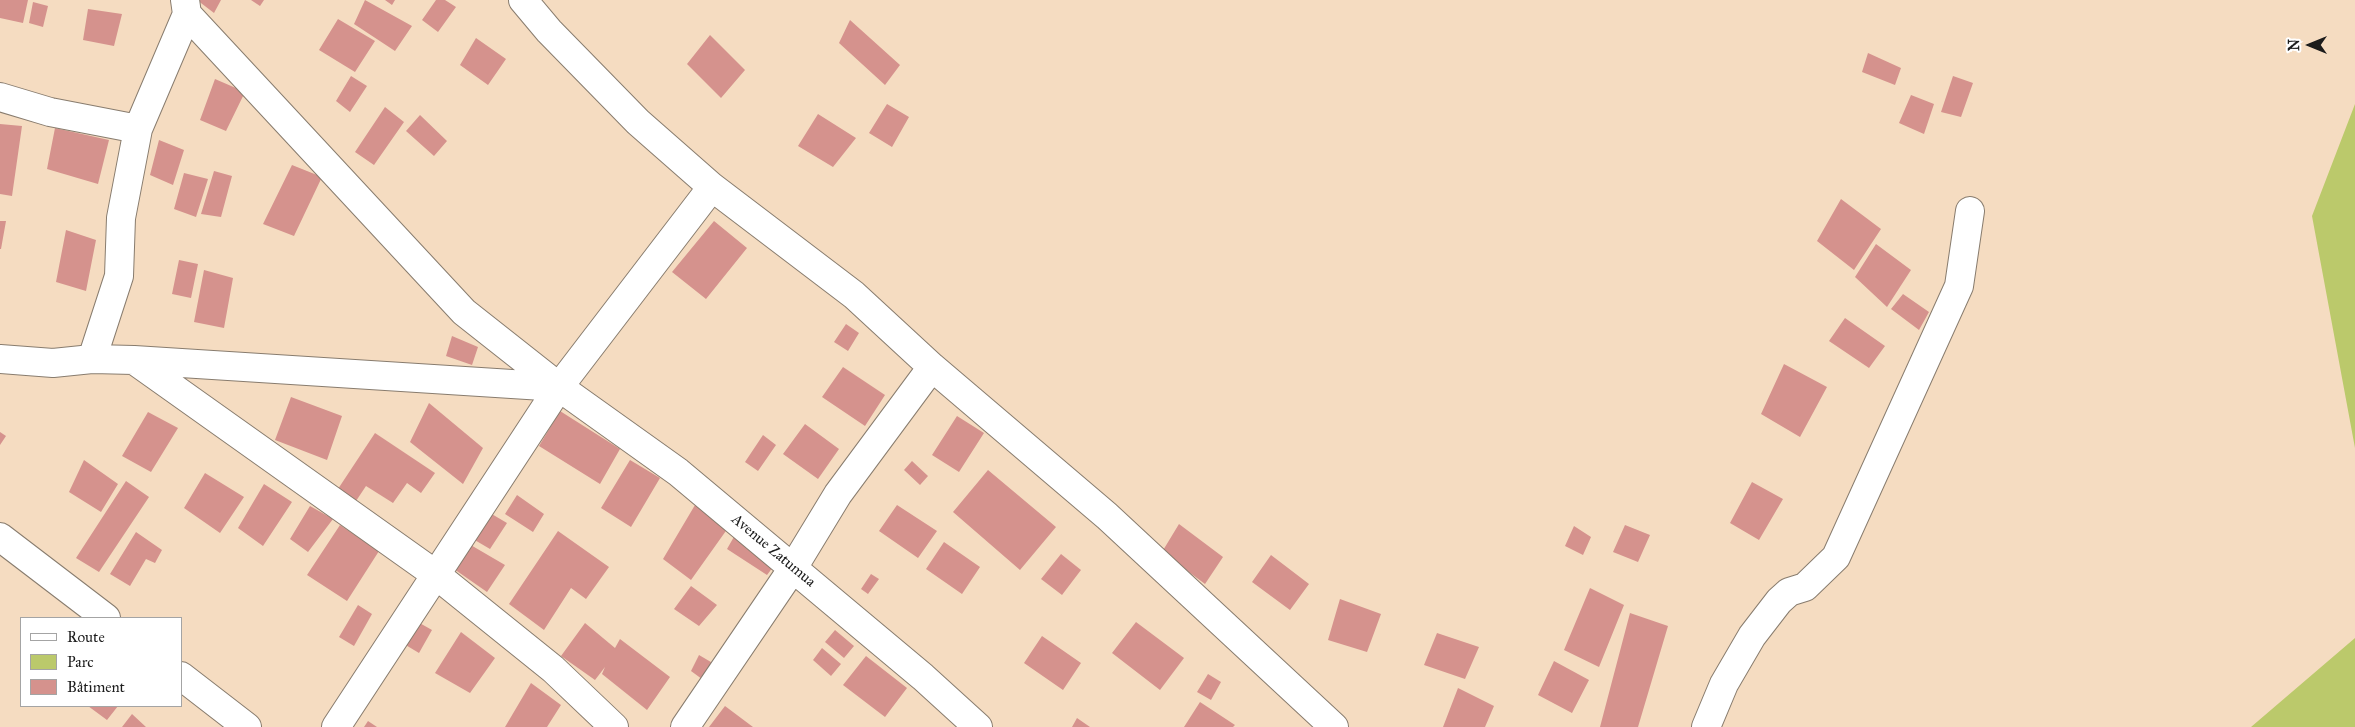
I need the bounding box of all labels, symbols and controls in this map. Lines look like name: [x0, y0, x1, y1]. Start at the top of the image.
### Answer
north arrow: [2285, 20, 2335, 70]
text: N: [2286, 39, 2303, 51]
street label: Avenue Zatumua: [727, 511, 819, 591]
legend: [20, 617, 182, 707]
text: Route: [67, 628, 105, 646]
text: Parc: [67, 653, 94, 671]
text: Bâtiment: [67, 678, 125, 696]

